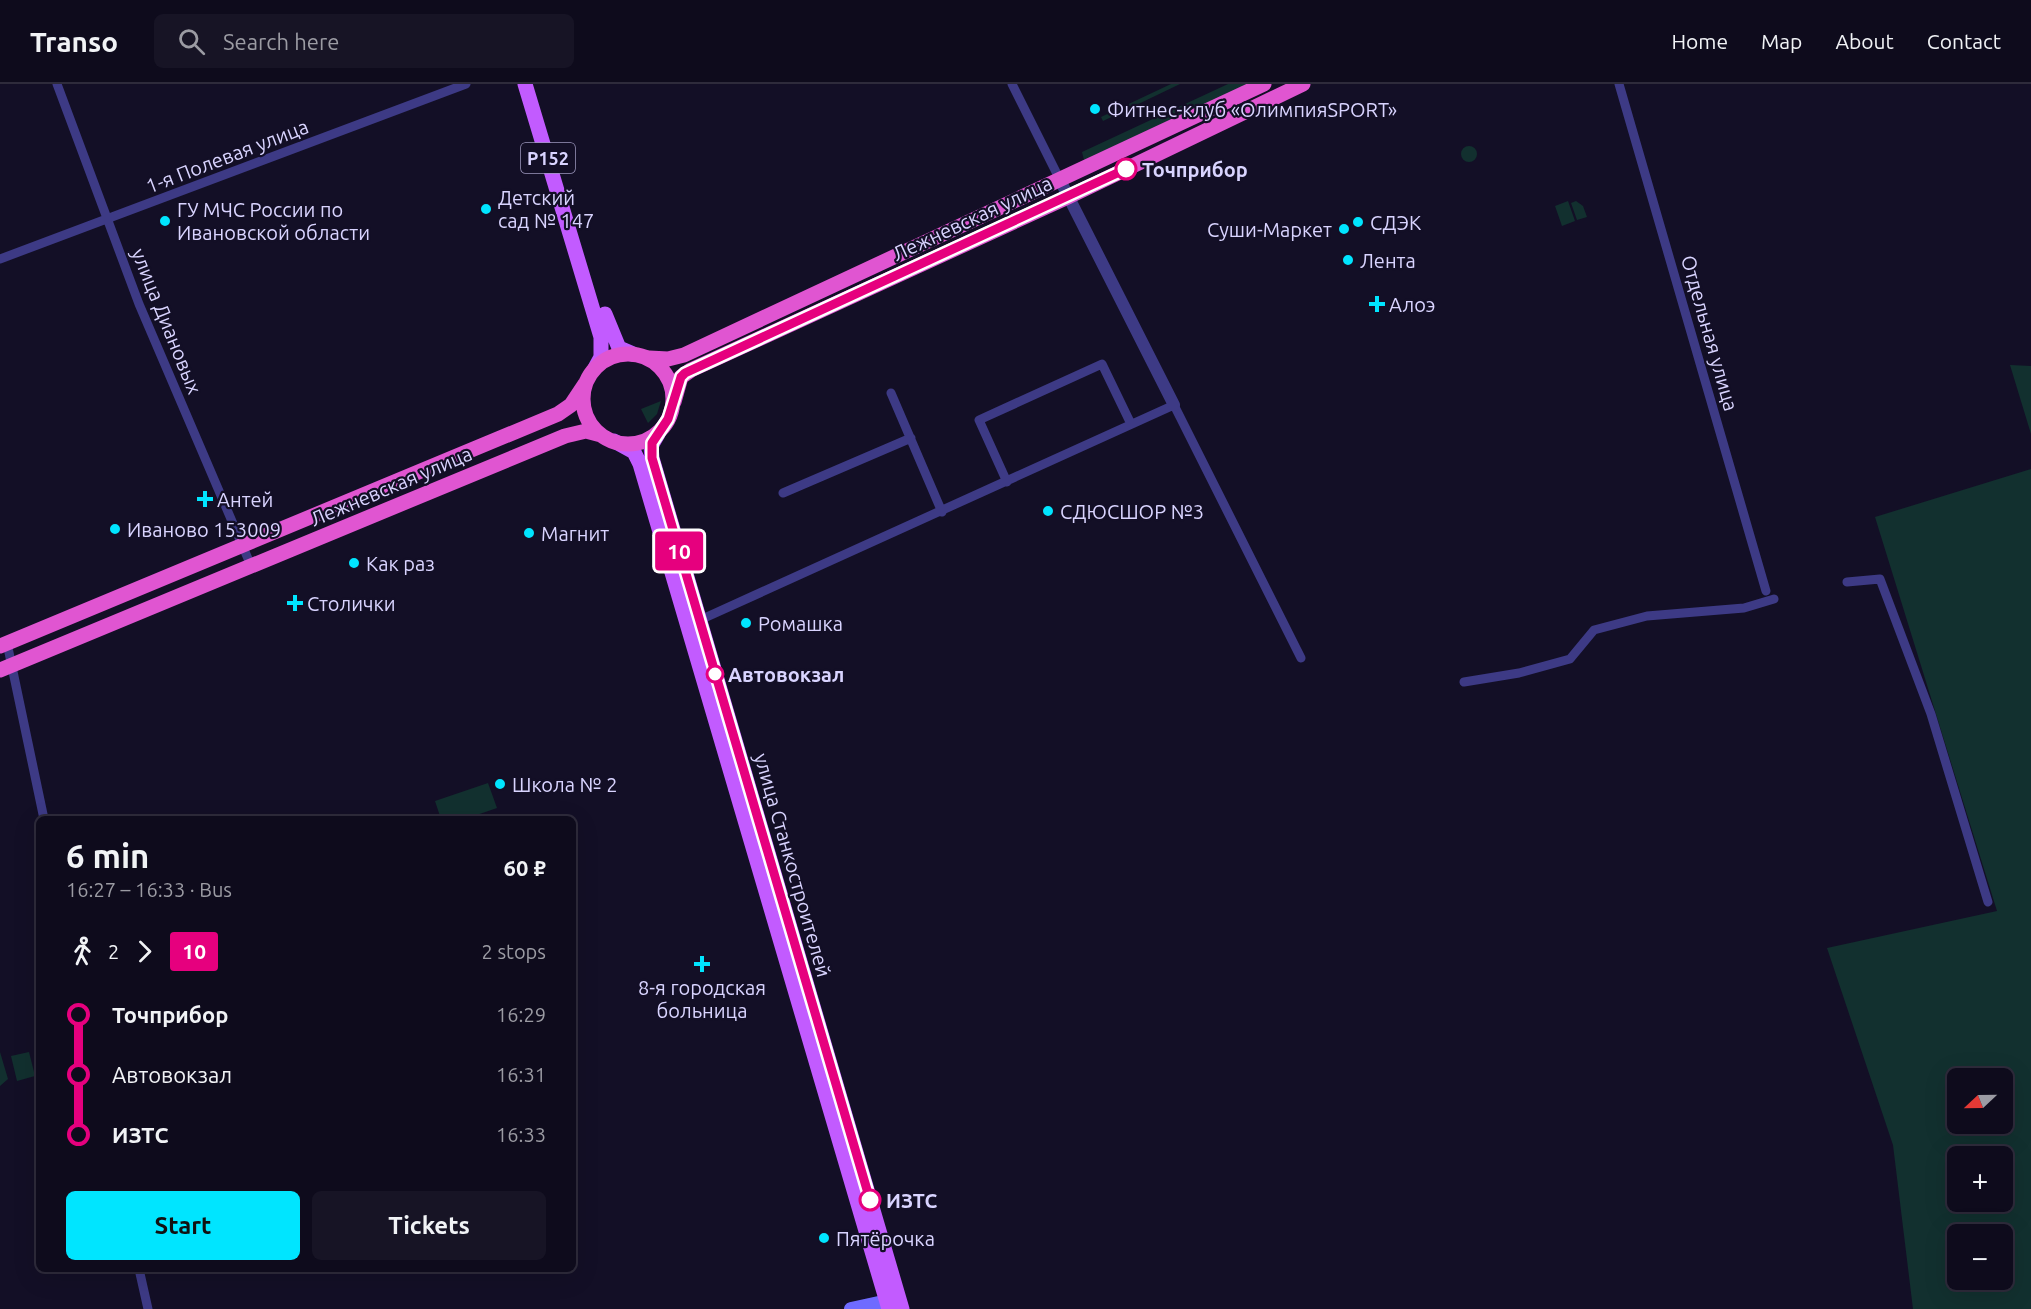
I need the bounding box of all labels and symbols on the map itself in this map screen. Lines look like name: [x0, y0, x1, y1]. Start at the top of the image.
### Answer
place label: Фитнес-клуб «ОлимпияSPORT»: [1107, 98, 1397, 121]
marker: Фитнес-клуб «ОлимпияSPORT»: [1088, 102, 1102, 116]
street label: 1-я Полевая улица: [143, 114, 311, 198]
road number: Р152: [521, 143, 575, 173]
marker: Точприбор: [1115, 158, 1137, 180]
place label: Точприбор: [1142, 158, 1248, 181]
street label: Лежневская улица: [889, 171, 1055, 265]
place label: Детский сад № 147: [498, 186, 594, 232]
place label: ГУ МЧС России по Ивановской области: [177, 198, 370, 244]
marker: Детский сад № 147: [479, 202, 493, 216]
place label: СДЭК: [1370, 211, 1421, 234]
marker: ГУ МЧС России по Ивановской области: [158, 214, 172, 228]
marker: СДЭК: [1351, 215, 1365, 229]
place label: Суши-Маркет: [1207, 218, 1332, 241]
marker: Суши-Маркет: [1337, 222, 1351, 236]
street label: улица Диановых: [127, 245, 207, 397]
place label: Лента: [1360, 249, 1416, 272]
marker: Лента: [1341, 253, 1355, 267]
street label: Отдельная улица: [1677, 253, 1743, 413]
place label: Алоэ: [1389, 293, 1435, 316]
marker: Алоэ: [1370, 297, 1384, 311]
street label: Лежневская улица: [307, 442, 475, 530]
place label: Антей: [217, 488, 273, 511]
marker: Антей: [198, 492, 212, 506]
place label: СДЮСШОР №3: [1060, 500, 1204, 523]
marker: СДЮСШОР №3: [1041, 504, 1055, 518]
place label: Иваново 153009: [127, 518, 281, 541]
marker: Иваново 153009: [108, 522, 122, 536]
place label: Магнит: [541, 522, 609, 545]
marker: Магнит: [522, 526, 536, 540]
line badge: 10: [652, 532, 706, 570]
place label: Как раз: [366, 552, 435, 575]
marker: Как раз: [347, 556, 361, 570]
place label: Столички: [307, 592, 396, 615]
marker: Столички: [288, 596, 302, 610]
place label: Ромашка: [758, 612, 843, 635]
marker: Ромашка: [739, 616, 753, 630]
place label: Автовокзал: [728, 663, 844, 686]
marker: Автовокзал: [706, 665, 724, 683]
street label: улица Станкостроителей: [750, 750, 836, 980]
place label: Школа № 2: [512, 773, 617, 796]
marker: Школа № 2: [493, 777, 507, 791]
marker: 8-я городская больница: [693, 955, 711, 973]
place label: 8-я городская больница: [638, 976, 766, 1022]
north arrow: [1947, 1068, 2013, 1134]
marker: ИЗТС: [859, 1189, 881, 1211]
place label: ИЗТС: [886, 1189, 938, 1212]
place label: Пятёрочка: [836, 1227, 935, 1250]
marker: Пятёрочка: [817, 1231, 831, 1245]

